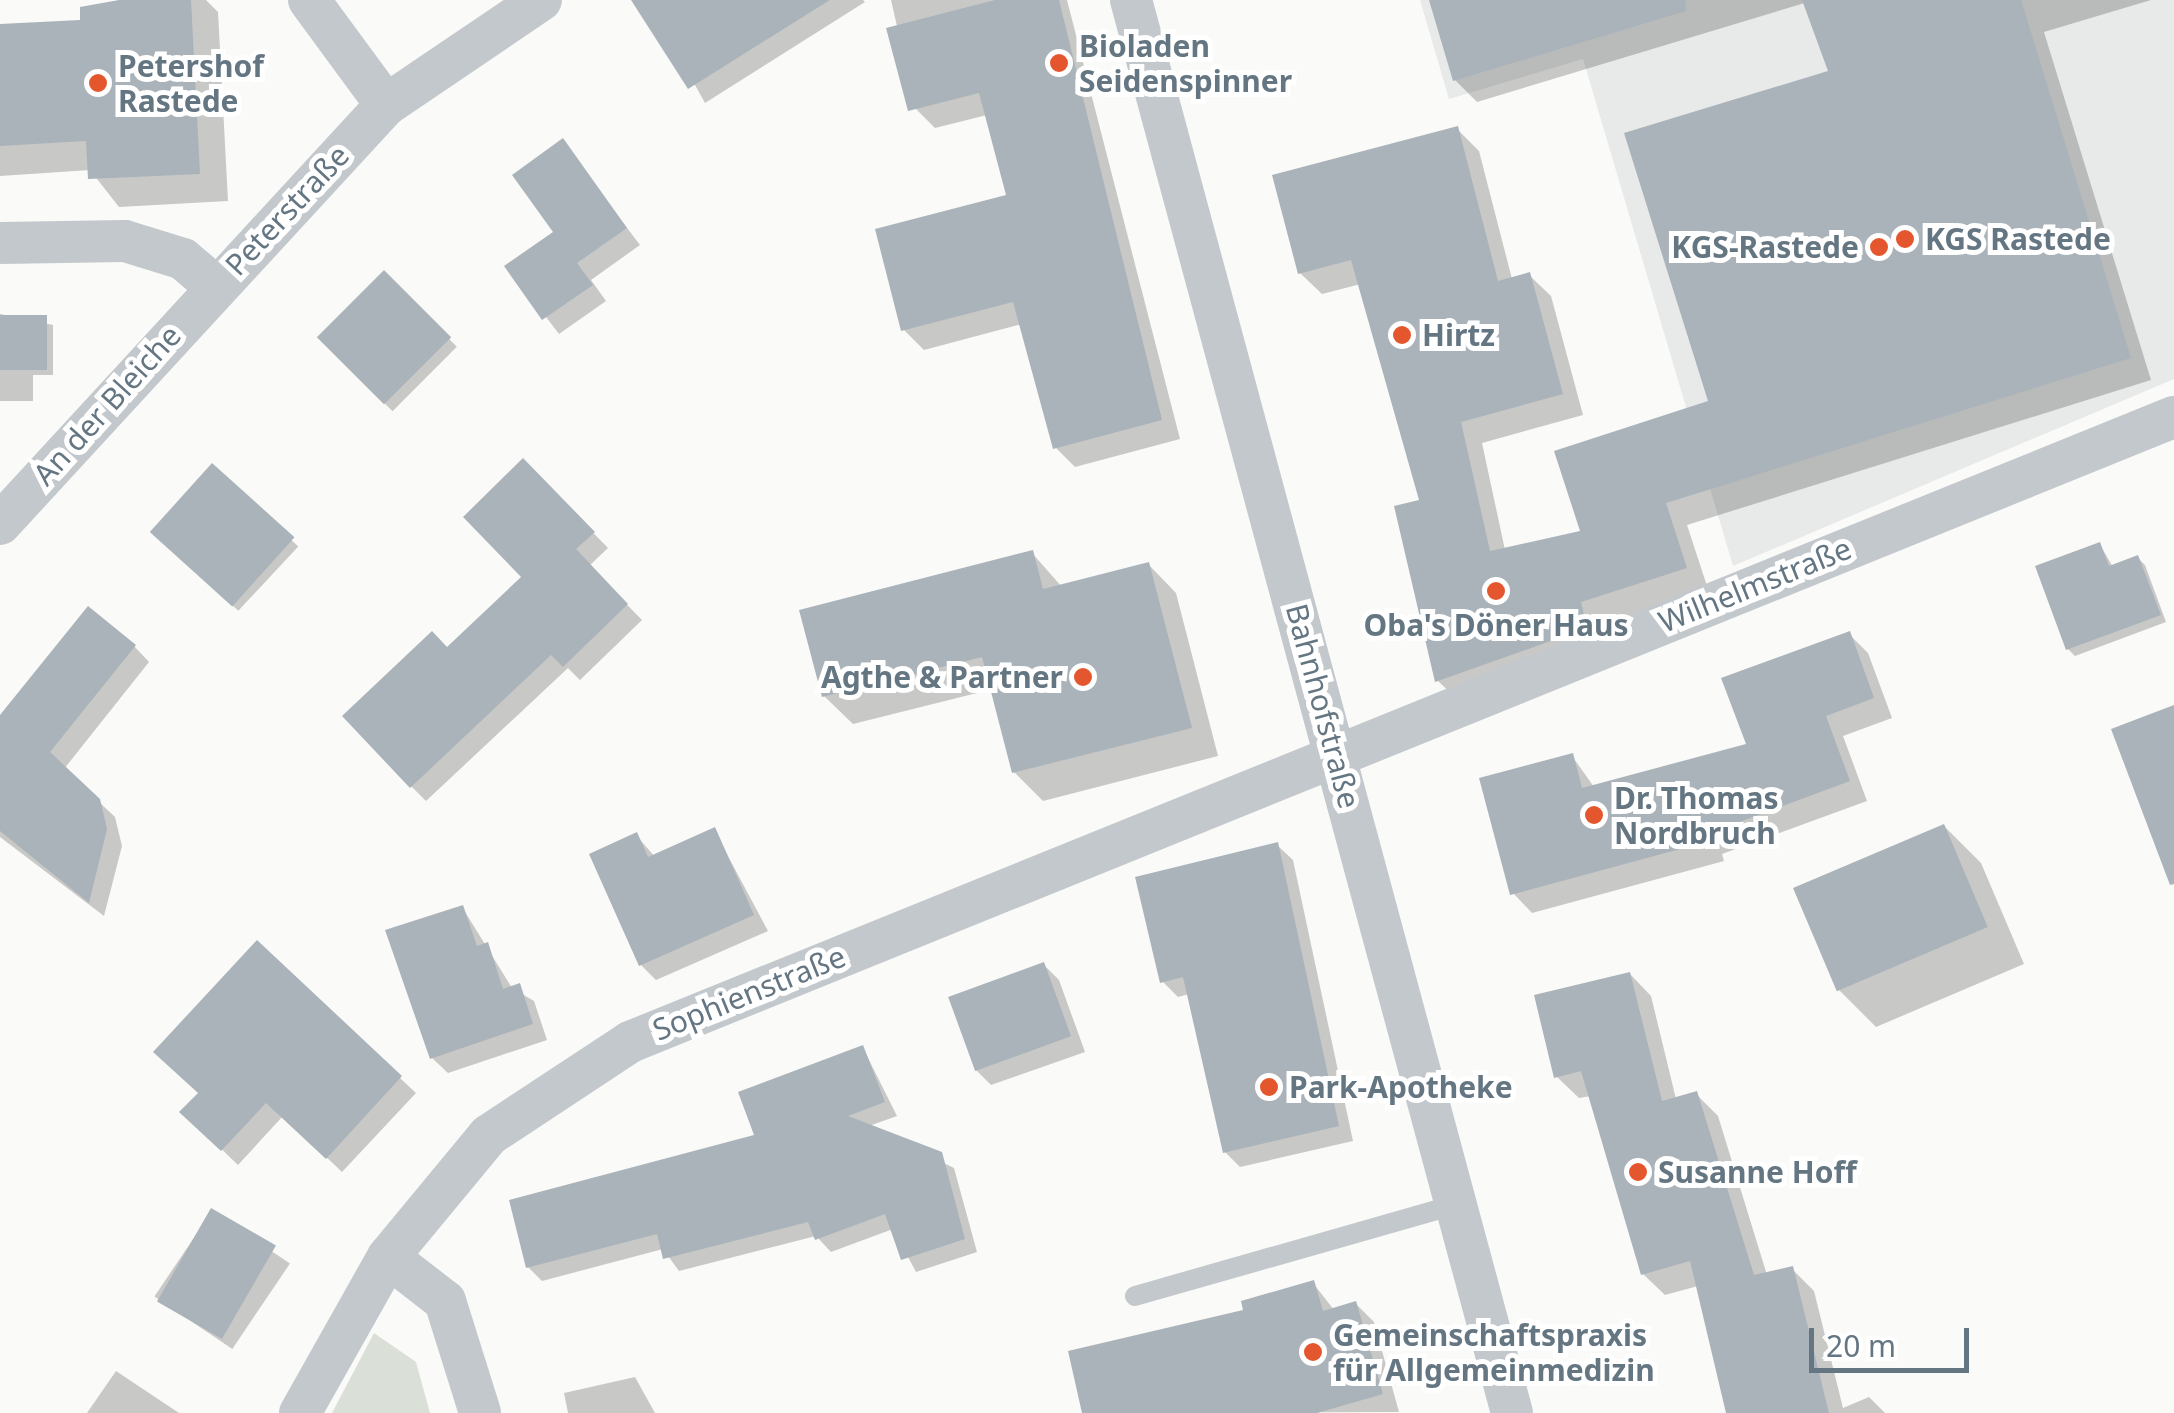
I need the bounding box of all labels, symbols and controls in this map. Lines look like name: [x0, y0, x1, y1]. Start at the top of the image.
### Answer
place label: Bioladen Seidenspinner: [1079, 28, 1292, 98]
place label: Petershof Rastede: [118, 48, 264, 118]
marker: Bioladen Seidenspinner: [1048, 52, 1070, 74]
marker: Petershof Rastede: [87, 72, 109, 94]
street label: Peterstraße: [218, 137, 356, 283]
place label: KGS Rastede: [1925, 221, 2111, 257]
marker: KGS Rastede: [1894, 228, 1916, 250]
place label: KGS-Rastede: [1671, 229, 1859, 265]
marker: KGS-Rastede: [1868, 236, 1890, 258]
place label: Hirtz: [1422, 317, 1495, 353]
street label: An der Bleiche: [26, 318, 188, 492]
marker: Hirtz: [1391, 324, 1413, 346]
street label: Wilhelmstraße: [1654, 530, 1856, 640]
marker: Oba's Döner Haus: [1485, 580, 1507, 602]
street label: Bahnhofstraße: [1278, 600, 1368, 812]
place label: Oba's Döner Haus: [1363, 607, 1629, 643]
place label: Agthe & Partner: [821, 659, 1063, 695]
marker: Agthe & Partner: [1072, 666, 1094, 688]
place label: Dr. Thomas Nordbruch: [1614, 780, 1779, 850]
marker: Dr. Thomas Nordbruch: [1583, 804, 1605, 826]
street label: Sophienstraße: [647, 938, 851, 1048]
place label: Park-Apotheke: [1289, 1069, 1513, 1105]
marker: Park-Apotheke: [1258, 1076, 1280, 1098]
place label: Susanne Hoff: [1658, 1154, 1857, 1190]
marker: Susanne Hoff: [1627, 1161, 1649, 1183]
scale bar: [1814, 1308, 1974, 1370]
place label: Gemeinschaftspraxis für Allgemeinmedizin: [1333, 1317, 1655, 1388]
text: 20 m: [1826, 1325, 1896, 1366]
marker: Gemeinschaftspraxis für Allgemeinmedizin: [1302, 1341, 1324, 1363]

